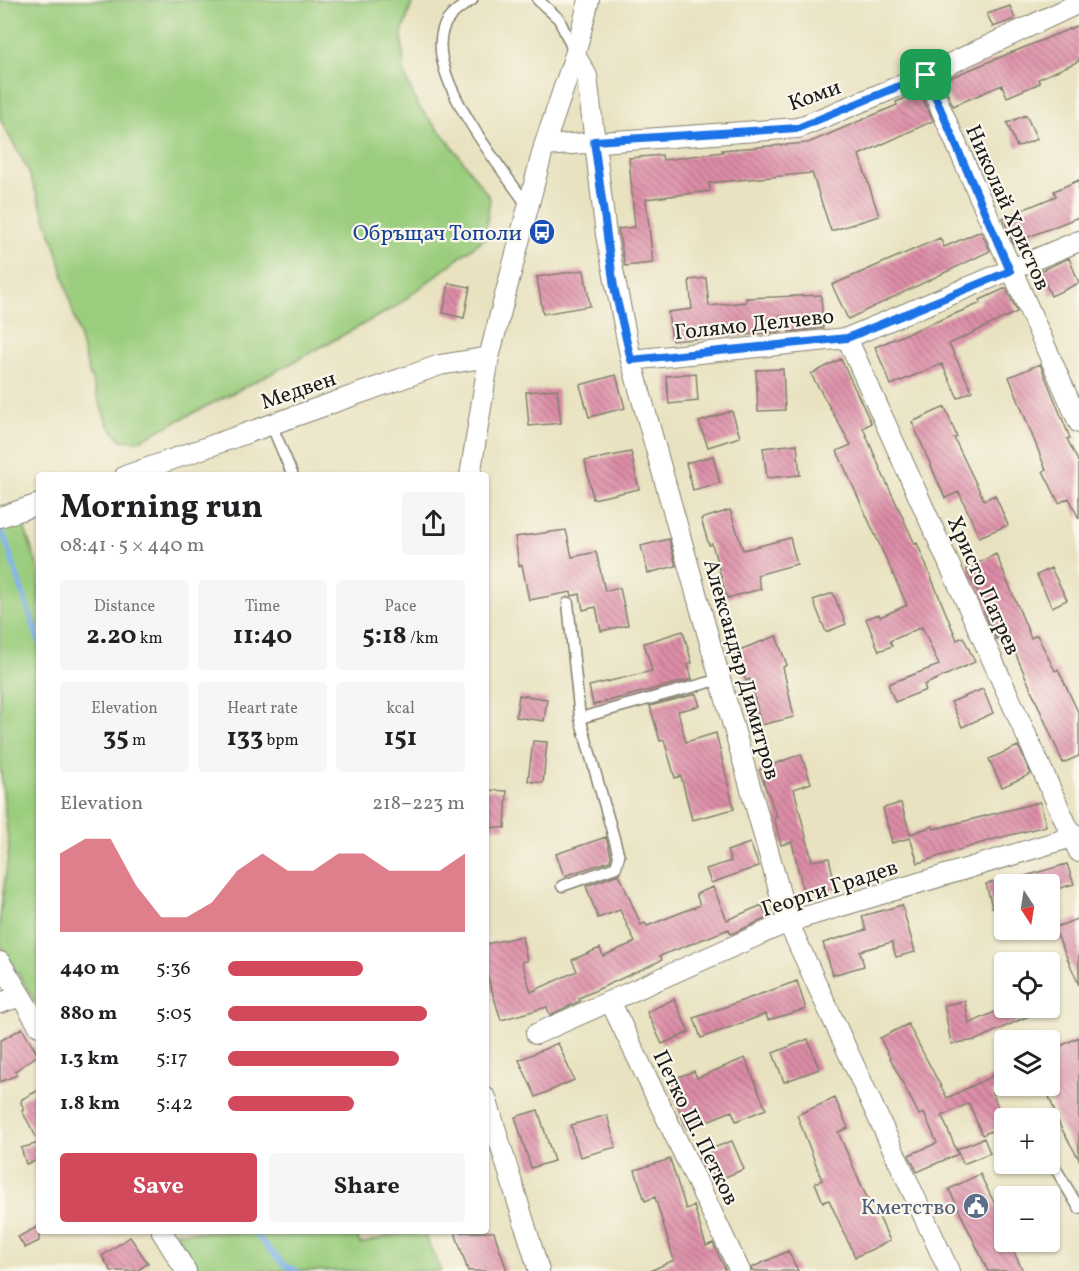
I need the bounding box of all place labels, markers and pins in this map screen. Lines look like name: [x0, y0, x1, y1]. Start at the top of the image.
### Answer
pin: [900, 49, 951, 100]
bus stop icon: Обръщач Тополи: [527, 217, 557, 247]
place label: Обръщач Тополи: [353, 219, 522, 250]
public building icon: Кметство: [961, 1191, 991, 1221]
place label: Кметство: [861, 1193, 956, 1224]

